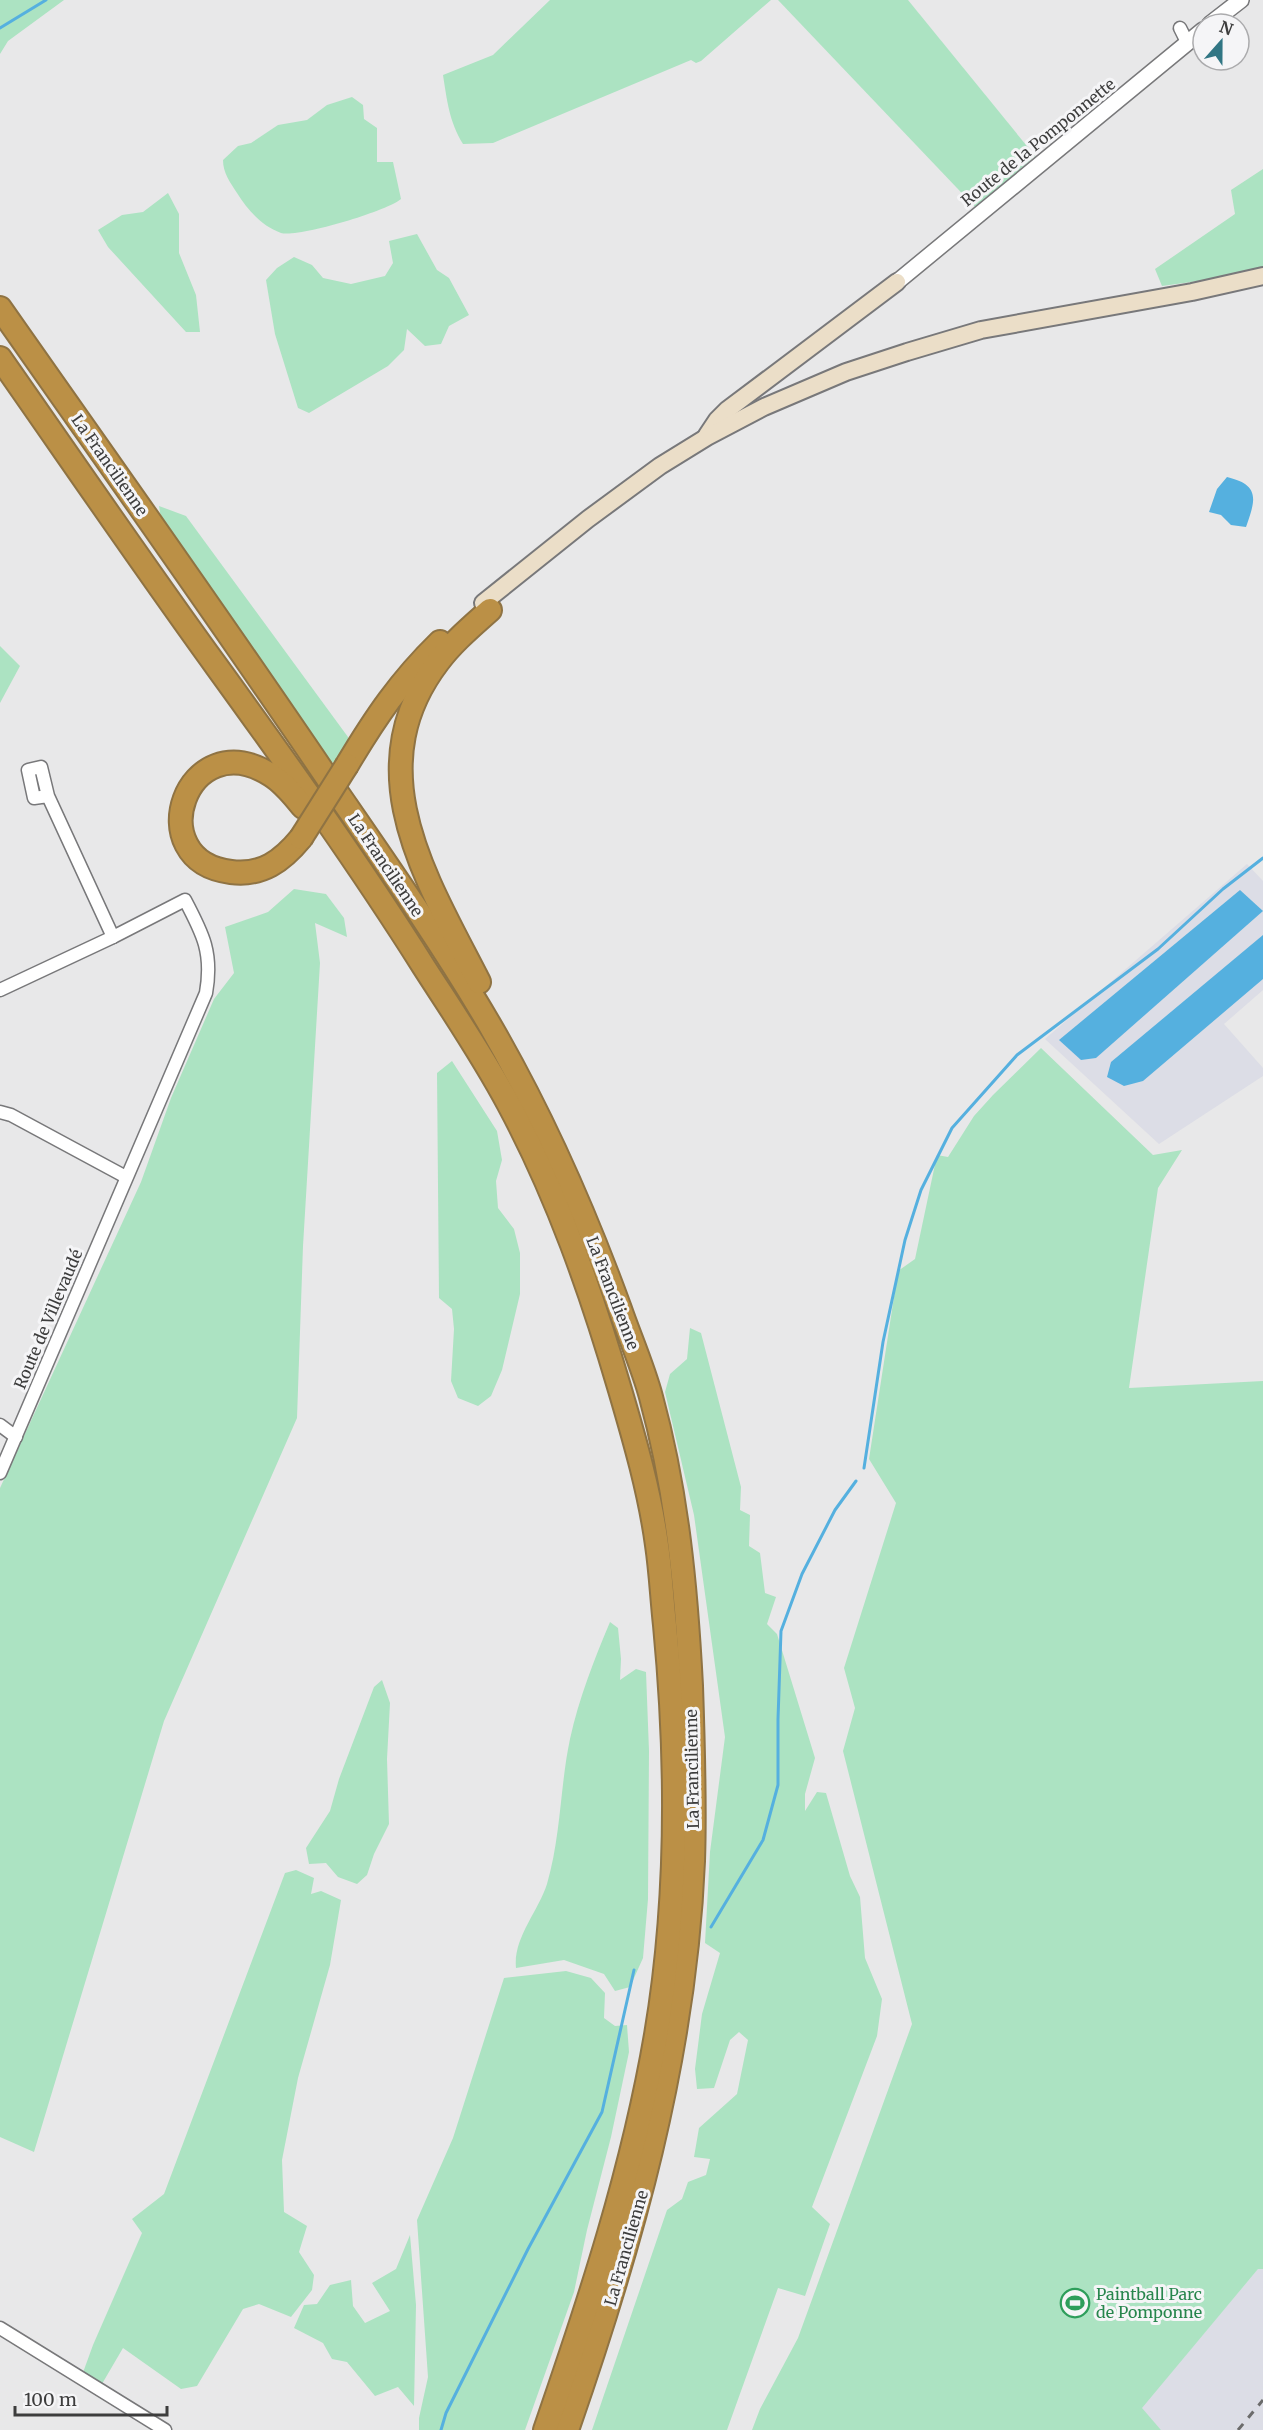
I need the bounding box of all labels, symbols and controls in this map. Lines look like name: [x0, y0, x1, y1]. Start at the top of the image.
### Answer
north arrow: [1191, 12, 1251, 72]
text: N: [1217, 16, 1236, 40]
street label: Route de la Pomponnette: [957, 74, 1119, 210]
street label: La Francilienne: [68, 410, 152, 520]
street label: La Francilienne: [344, 810, 428, 920]
street label: La Francilienne: [582, 1234, 644, 1352]
street label: Route de Villevaudé: [10, 1246, 86, 1392]
street label: La Francilienne: [681, 1709, 703, 1829]
street label: La Francilienne: [600, 2188, 652, 2308]
place label: Paintball Parc de Pomponne: [1096, 2284, 1202, 2322]
sports icon: Paintball Parc de Pomponne: [1059, 2287, 1091, 2319]
scale bar: [15, 2379, 166, 2417]
text: 100 m: [24, 2388, 77, 2411]

